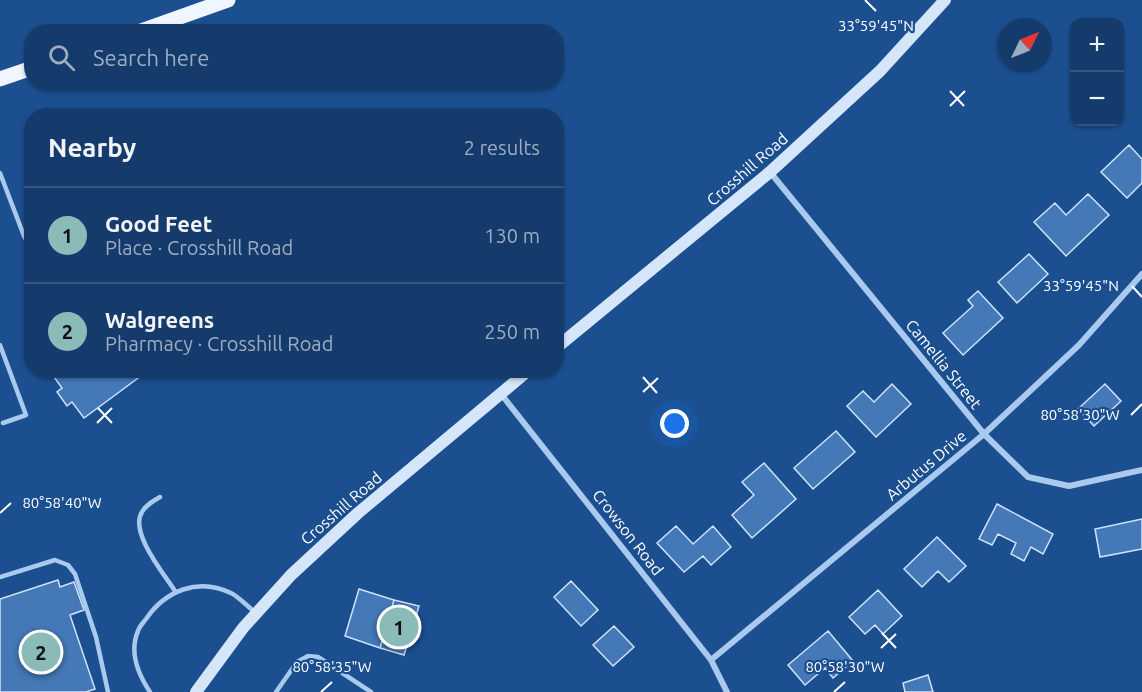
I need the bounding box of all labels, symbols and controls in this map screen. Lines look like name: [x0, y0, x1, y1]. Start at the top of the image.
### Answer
text: 33°59'45"N: [838, 17, 914, 34]
north arrow: [998, 18, 1052, 72]
map controls: [1070, 18, 1124, 126]
button: +: [1070, 18, 1124, 72]
search box: [24, 24, 564, 90]
icon: search: [45, 41, 78, 74]
text: Search here: [93, 45, 209, 70]
button: −: [1070, 72, 1124, 126]
street label: Crosshill Road: [703, 129, 791, 209]
text: Nearby: [48, 133, 136, 162]
text: 2 results: [464, 136, 540, 159]
text: Good Feet: [105, 211, 212, 236]
text: 1: [62, 224, 73, 247]
text: 130 m: [484, 224, 540, 247]
text: Place · Crosshill Road: [105, 236, 293, 259]
text: 33°59'45"N: [1043, 277, 1119, 294]
text: Walgreens: [105, 307, 214, 332]
street label: Camellia Street: [903, 316, 986, 413]
text: 2: [62, 320, 73, 343]
text: 250 m: [484, 320, 540, 343]
text: Pharmacy · Crosshill Road: [105, 332, 333, 355]
text: 80°58'30"W: [1040, 406, 1120, 423]
your location: [660, 409, 689, 438]
street label: Arbutus Drive: [882, 426, 970, 504]
street label: Crosshill Road: [297, 468, 385, 548]
street label: Crowson Road: [589, 486, 667, 578]
text: 80°58'40"W: [22, 494, 102, 511]
pin: 1: [380, 604, 418, 650]
pin: 2: [22, 630, 60, 674]
text: 80°58'35"W: [292, 658, 372, 675]
text: 80°58'30"W: [805, 658, 885, 675]

